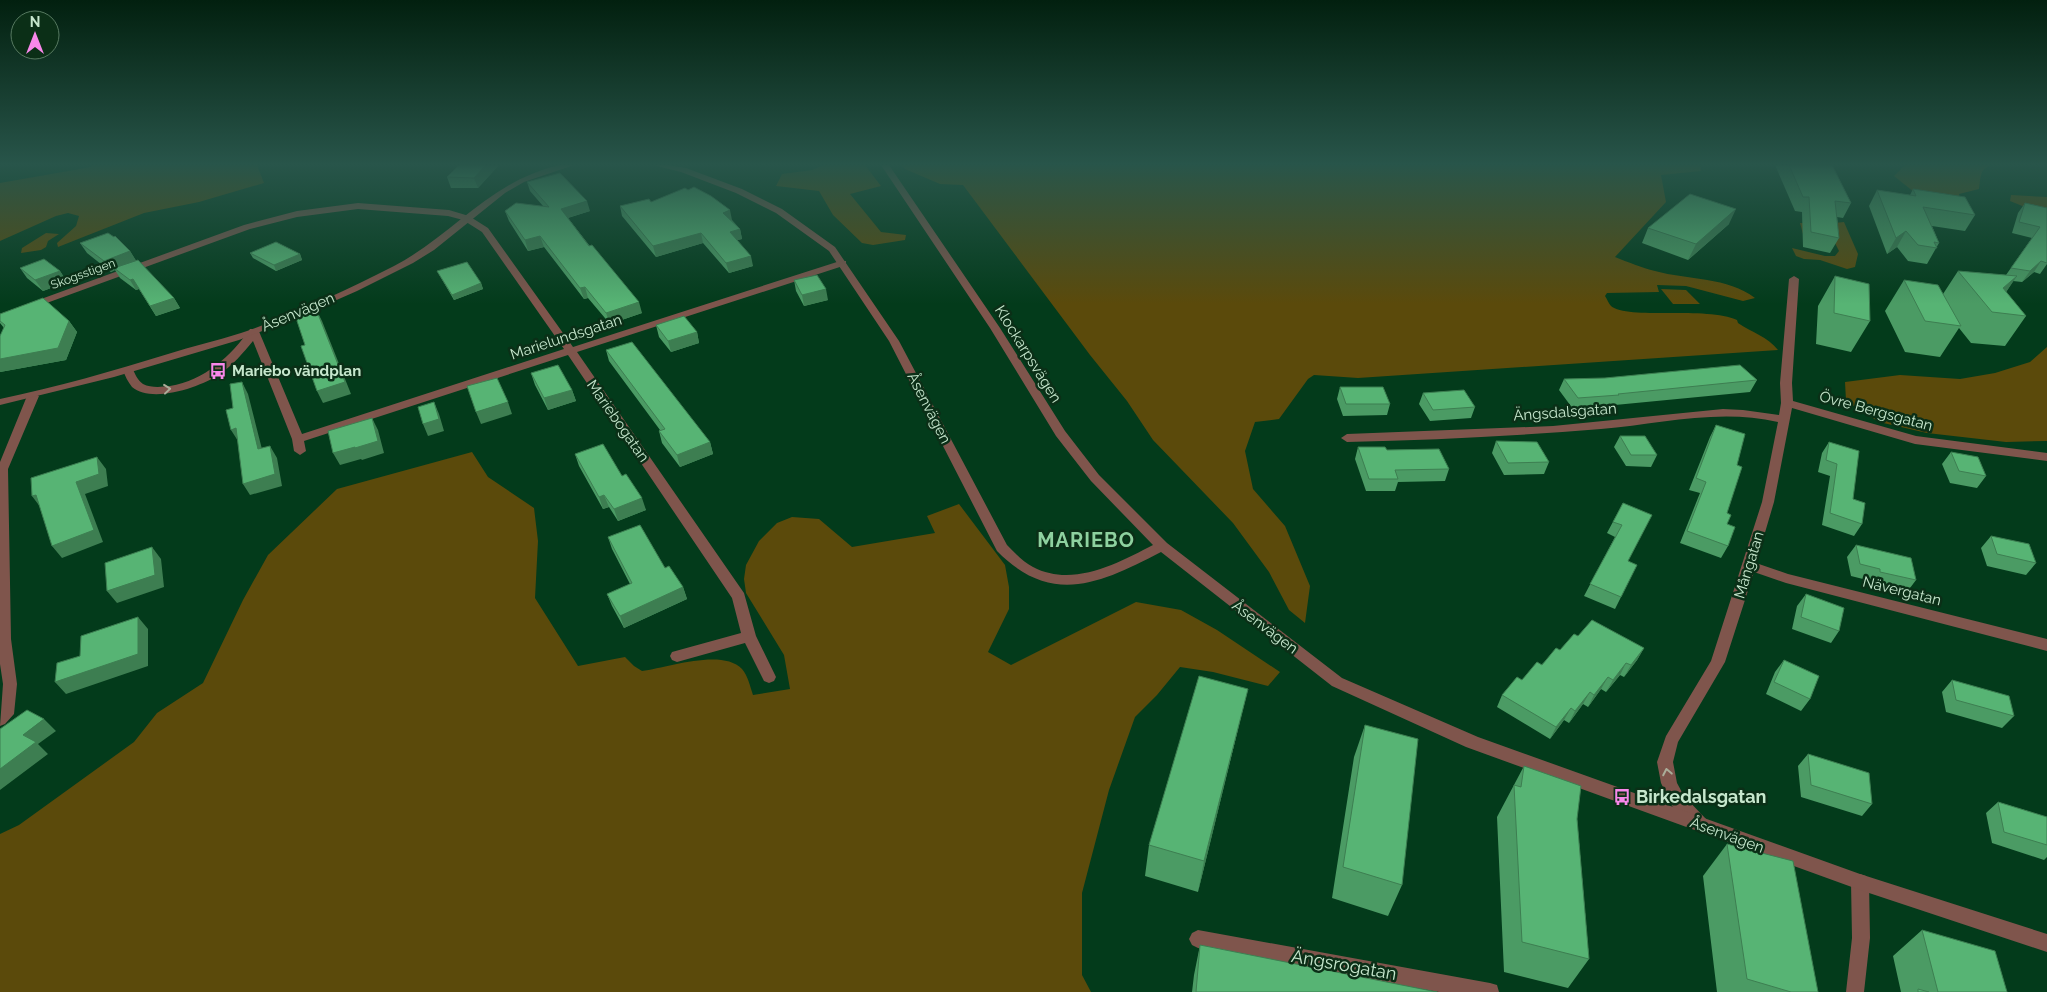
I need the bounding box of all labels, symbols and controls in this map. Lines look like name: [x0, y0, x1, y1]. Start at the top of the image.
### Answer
north arrow: [10, 10, 60, 60]
text: N: [30, 14, 40, 30]
street label: Skogsstigen: [49, 256, 117, 292]
street label: Åsenvägen: [259, 289, 337, 335]
street label: Klockarpsvägen: [991, 302, 1065, 406]
street label: Marielundsgatan: [508, 310, 624, 364]
bus stop icon: Mariebo vändplan: [208, 361, 228, 381]
place label: Mariebo vändplan: [232, 362, 361, 380]
street label: Åsenvägen: [903, 369, 955, 447]
street label: Mariebogatan: [583, 376, 653, 466]
one-way arrow: [163, 384, 171, 395]
street label: Övre Bergsgatan: [1817, 386, 1935, 435]
street label: Ängsdalsgatan: [1513, 398, 1617, 425]
district label: MARIEBO: [1037, 528, 1135, 552]
street label: Mångatan: [1730, 529, 1768, 601]
street label: Nävergatan: [1861, 573, 1943, 609]
street label: Åsenvägen: [1229, 597, 1301, 657]
one-way arrow: [1663, 767, 1673, 776]
place label: Birkedalsgatan: [1636, 786, 1766, 807]
bus stop icon: Birkedalsgatan: [1612, 787, 1632, 807]
street label: Åsenvägen: [1688, 813, 1766, 857]
street label: Ängsrogatan: [1290, 945, 1398, 984]

